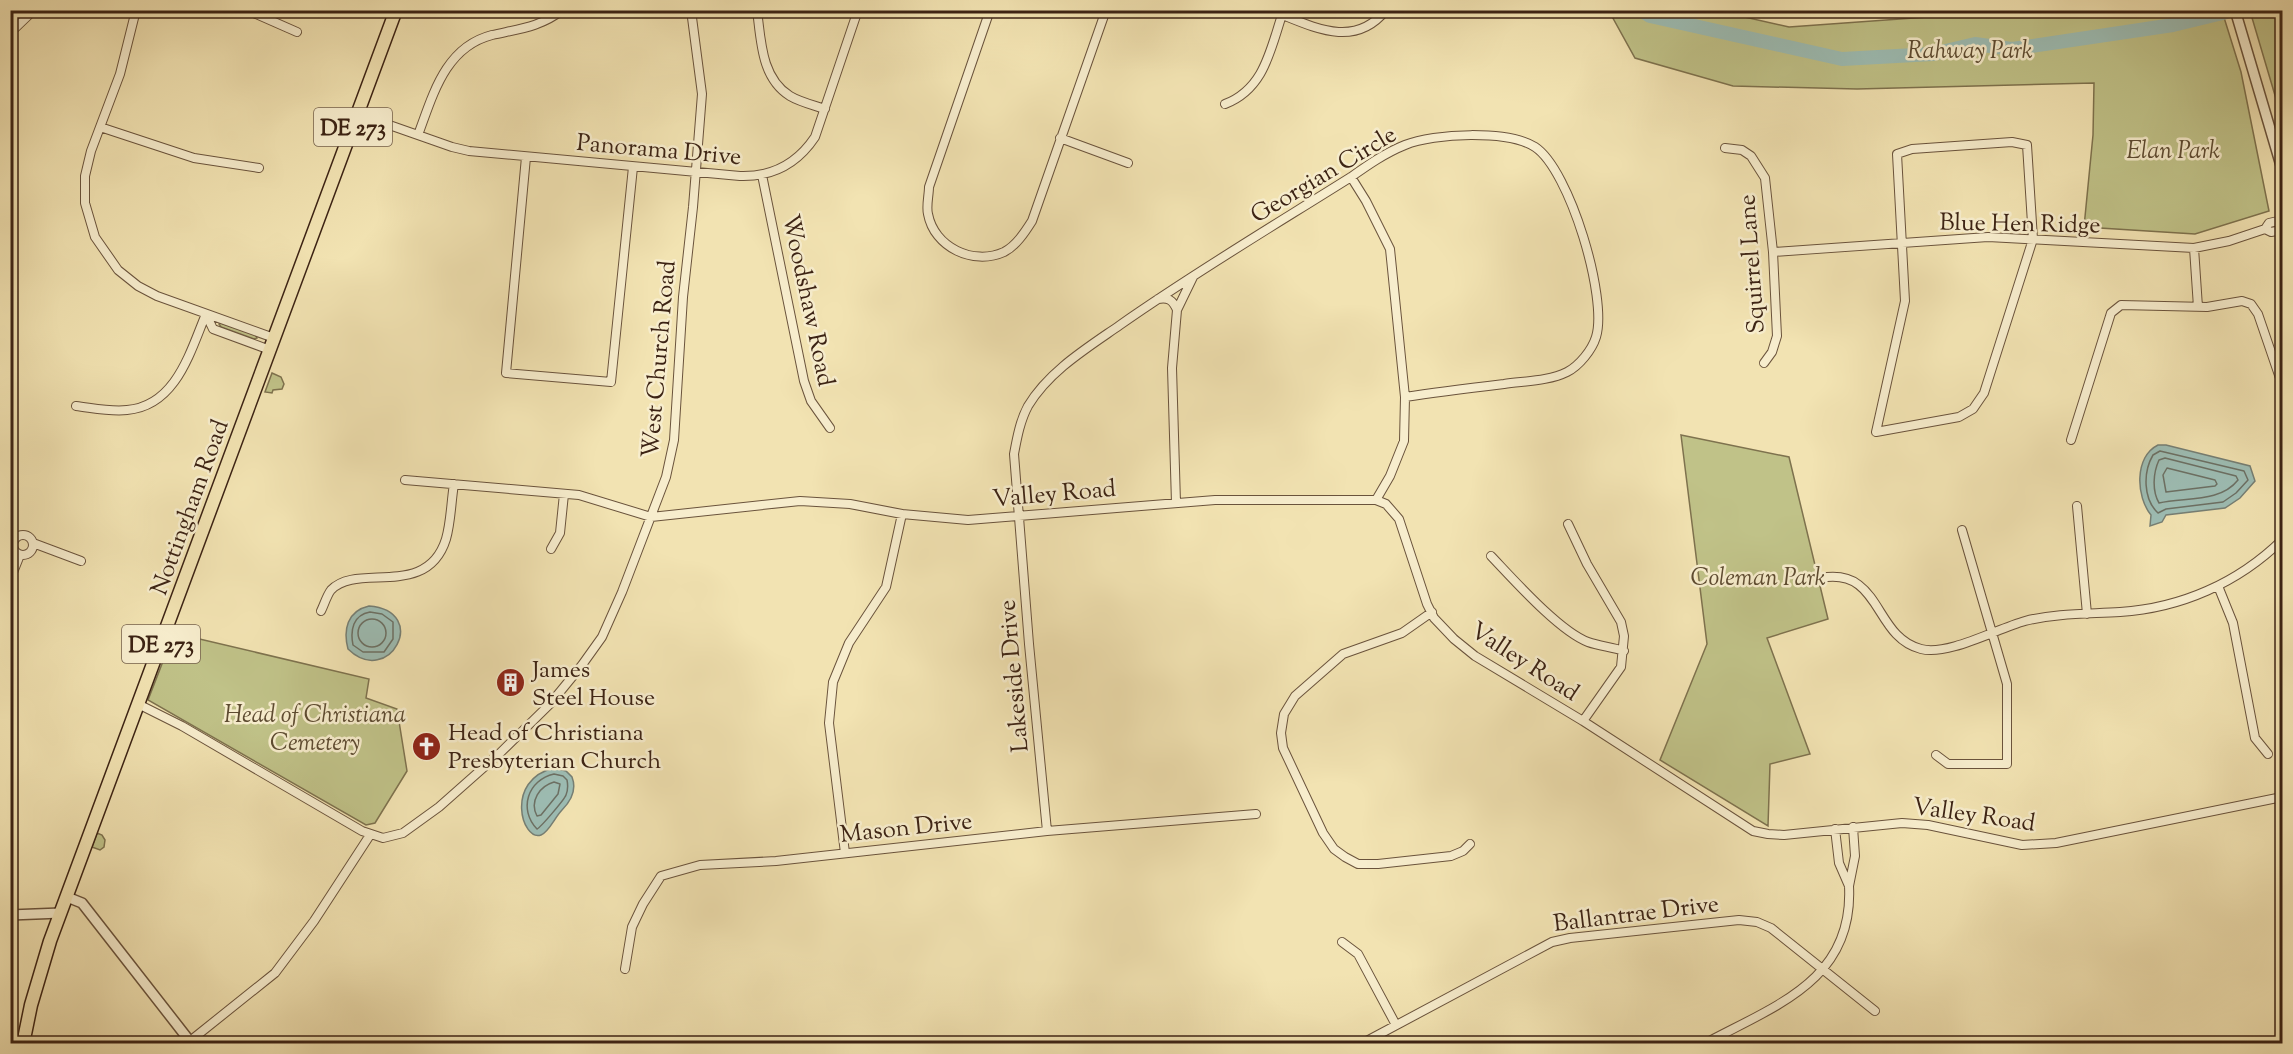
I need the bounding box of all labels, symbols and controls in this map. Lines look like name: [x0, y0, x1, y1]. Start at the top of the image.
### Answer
park label: Rahway Park: [1907, 35, 2033, 69]
road number: DE 273: [314, 108, 392, 146]
street label: Georgian Circle: [1245, 119, 1403, 233]
street label: Panorama Drive: [575, 127, 743, 175]
park label: Elan Park: [2126, 135, 2220, 169]
street label: Squirrel Lane: [1731, 193, 1775, 335]
street label: Blue Hen Ridge: [1939, 207, 2101, 243]
street label: Woodshaw Road: [772, 211, 842, 390]
street label: West Church Road: [634, 259, 686, 459]
street label: Nottingham Road: [143, 415, 239, 600]
street label: Valley Road: [991, 473, 1118, 517]
park label: Coleman Park: [1690, 562, 1826, 596]
street label: Lakeside Drive: [991, 598, 1039, 753]
street label: Valley Road: [1463, 615, 1586, 711]
road number: DE 273: [122, 625, 200, 663]
place label: James Steel House: [530, 654, 655, 716]
building icon: James Steel House: [495, 667, 527, 699]
park label: Head of Christiana Cemetery: [224, 699, 406, 761]
place label: Head of Christiana Presbyterian Church: [448, 717, 661, 779]
church icon: Head of Christiana Presbyterian Church: [411, 730, 443, 762]
street label: Valley Road: [1910, 791, 2038, 842]
street label: Mason Drive: [838, 805, 974, 853]
street label: Ballantrae Drive: [1552, 888, 1721, 942]

